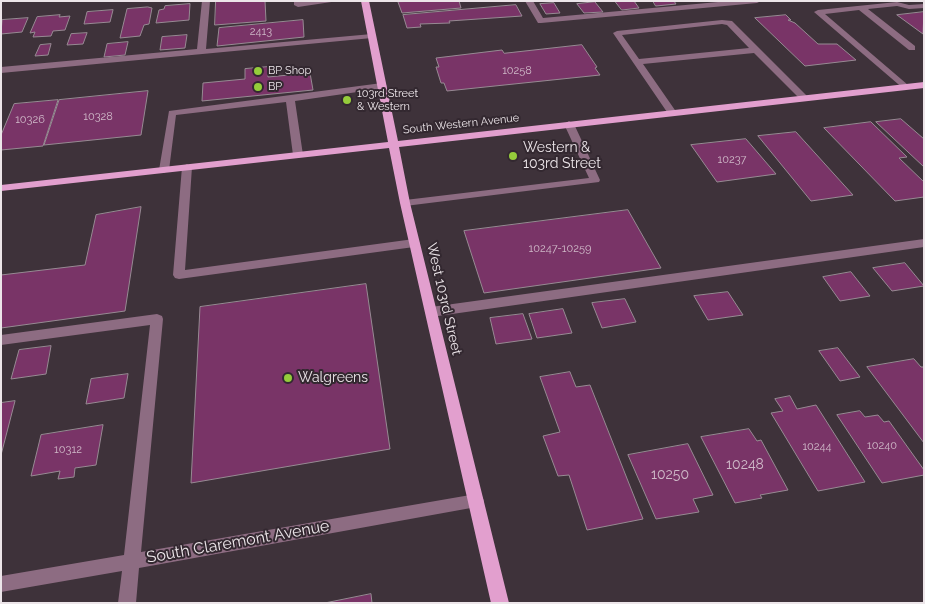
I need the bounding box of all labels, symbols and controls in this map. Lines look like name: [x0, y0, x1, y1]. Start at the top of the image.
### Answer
house number: 2413: [250, 25, 272, 39]
place label: BP Shop: [268, 64, 311, 78]
house number: 10258: [502, 64, 532, 78]
marker: BP Shop: [252, 65, 264, 77]
place label: BP: [268, 80, 282, 94]
marker: BP: [252, 81, 264, 93]
place label: 103rd Street & Western: [357, 87, 418, 113]
marker: 103rd Street & Western: [341, 94, 353, 106]
house number: 10328: [83, 110, 113, 124]
street label: South Western Avenue: [402, 111, 520, 137]
house number: 10326: [15, 113, 45, 127]
place label: Western & 103rd Street: [523, 140, 601, 172]
marker: Western & 103rd Street: [507, 150, 519, 162]
house number: 10237: [718, 153, 746, 167]
street label: West 103rd Street: [423, 241, 465, 357]
house number: 10247-10259: [529, 242, 591, 256]
place label: Walgreens: [298, 370, 368, 386]
marker: Walgreens: [282, 372, 294, 384]
house number: 10240: [867, 439, 897, 453]
house number: 10244: [802, 440, 832, 454]
house number: 10312: [54, 443, 82, 457]
house number: 10248: [726, 457, 764, 473]
house number: 10250: [651, 467, 689, 483]
street label: South Claremont Avenue: [145, 516, 331, 568]

